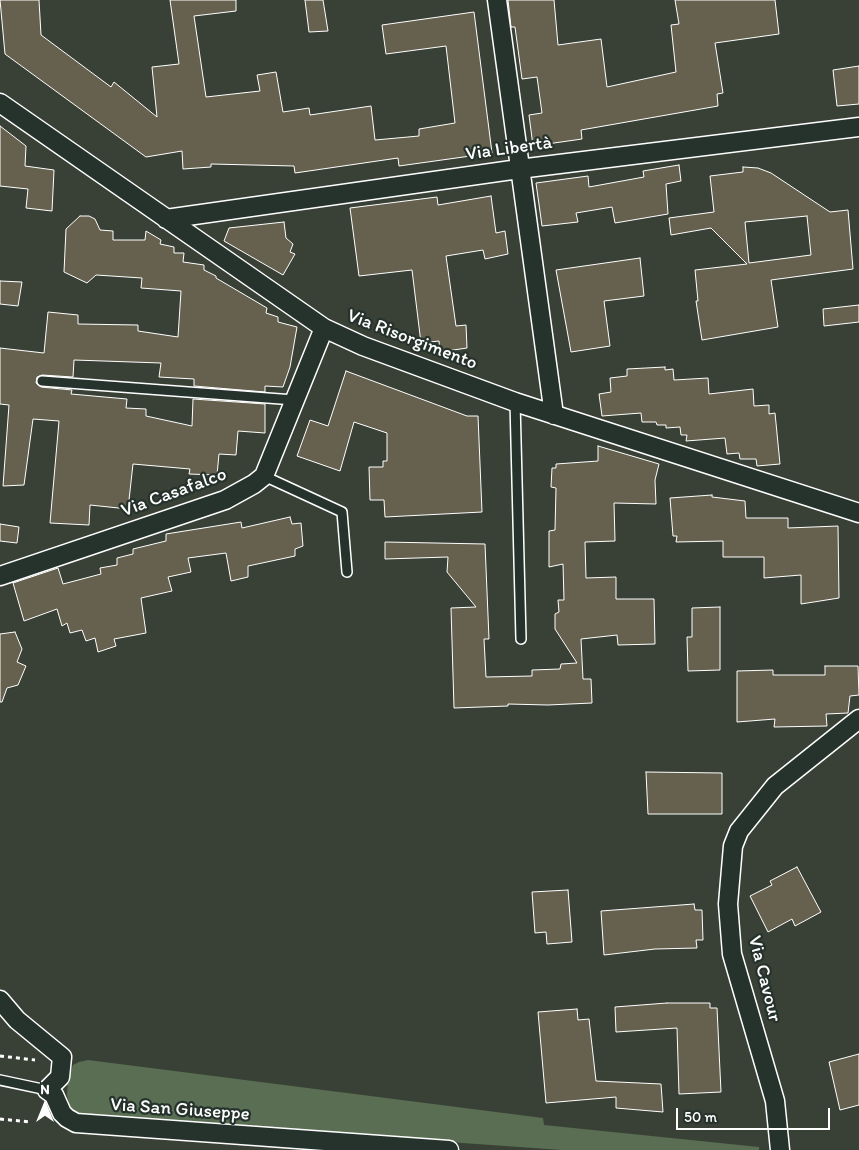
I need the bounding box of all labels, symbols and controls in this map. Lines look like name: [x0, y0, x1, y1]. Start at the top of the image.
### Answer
street label: Via Libertà: [464, 132, 554, 166]
street label: Via Risorgimento: [344, 305, 480, 375]
street label: Via Casafalco: [118, 463, 230, 523]
street label: Via Cavour: [742, 934, 786, 1024]
north arrow: [20, 1080, 70, 1130]
text: N: [40, 1081, 50, 1098]
street label: Via San Giuseppe: [110, 1094, 250, 1126]
scale bar: [679, 1098, 833, 1130]
text: 50 m: [684, 1108, 717, 1126]

